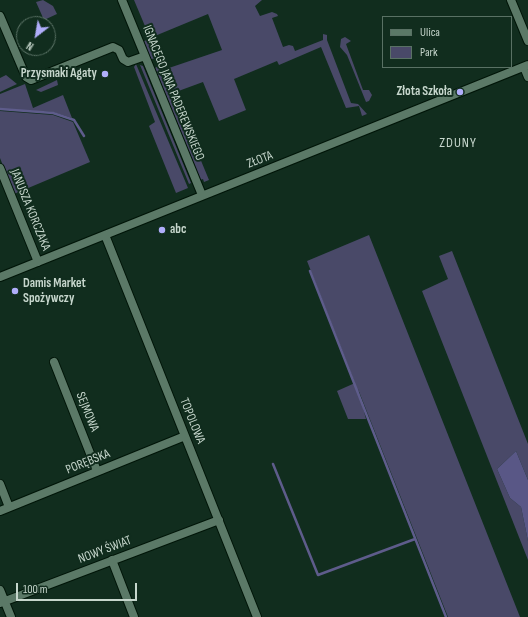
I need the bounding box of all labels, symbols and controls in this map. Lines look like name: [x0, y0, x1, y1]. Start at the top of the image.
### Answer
north arrow: [16, 16, 56, 56]
legend: [382, 16, 512, 68]
street label: IGNACEGO JANA PADEREWSKIEGO: [139, 23, 207, 163]
text: Ulica: [420, 25, 440, 40]
text: N: [24, 39, 36, 53]
text: Park: [420, 45, 438, 60]
place label: Przysmaki Agaty: [21, 66, 97, 82]
marker: Przysmaki Agaty: [100, 69, 110, 79]
place label: Złota Szkoła: [397, 84, 452, 100]
marker: Złota Szkoła: [455, 87, 465, 97]
district label: ZDUNY: [439, 135, 477, 151]
street label: ZŁOTA: [245, 148, 275, 172]
street label: JANUSZA KORCZAKA: [7, 167, 53, 253]
place label: abc: [170, 222, 186, 238]
marker: abc: [157, 225, 167, 235]
place label: Damis Market Spożywczy: [23, 276, 86, 307]
marker: Damis Market Spożywczy: [10, 286, 20, 296]
street label: SEJMOWA: [72, 390, 102, 434]
street label: TOPOLOWA: [176, 396, 208, 446]
street label: PORĘBSKA: [64, 446, 112, 478]
street label: NOWY ŚWIAT: [76, 533, 134, 567]
scale bar: [18, 575, 139, 601]
text: 100 m: [23, 582, 48, 597]

